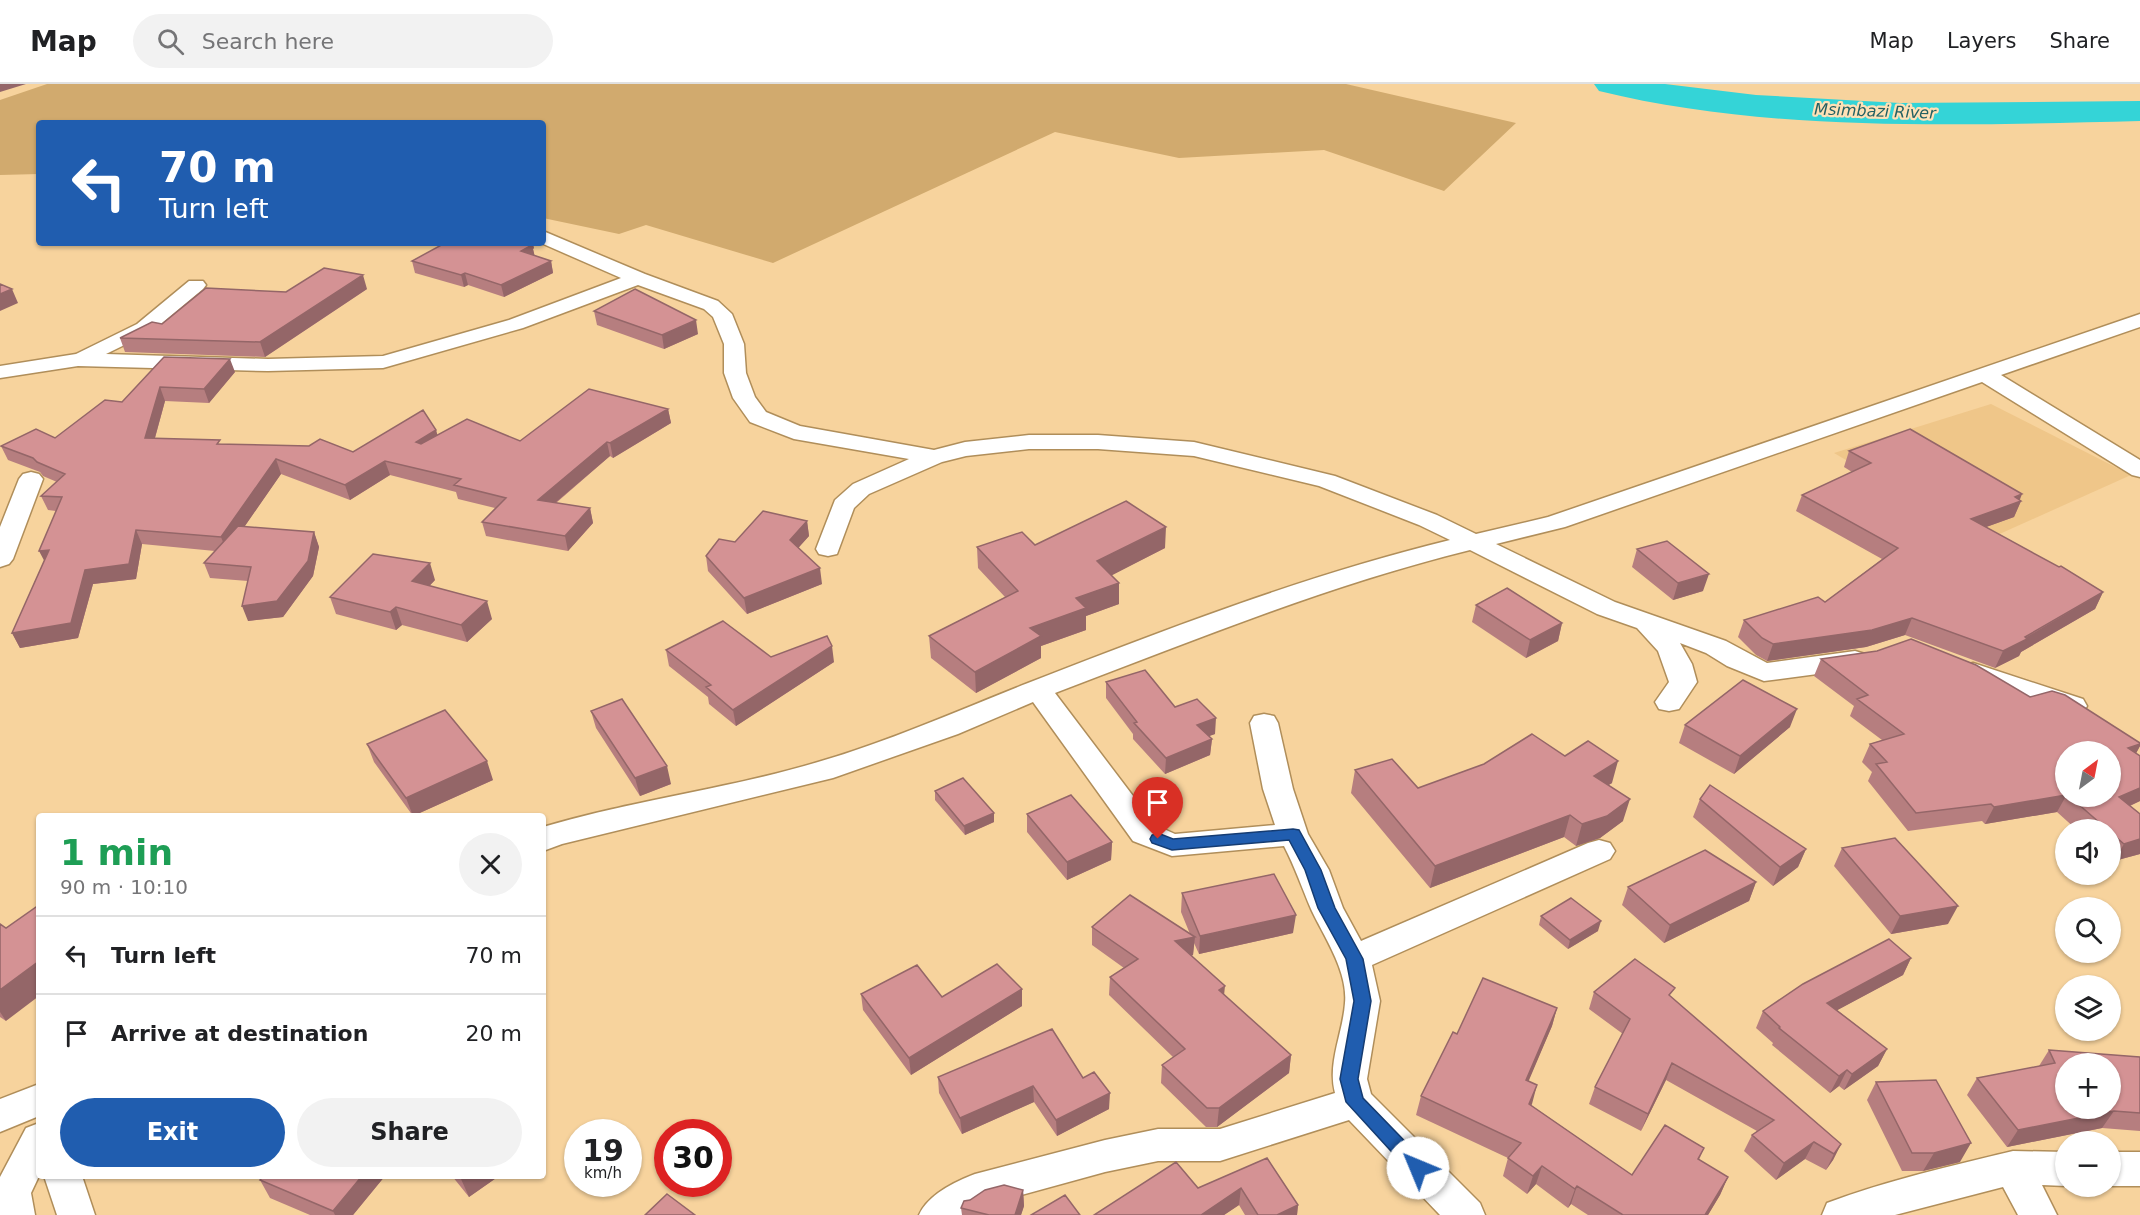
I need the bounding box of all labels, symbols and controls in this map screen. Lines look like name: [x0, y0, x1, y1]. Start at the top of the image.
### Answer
search box: [133, 14, 553, 68]
text: Map: [30, 25, 97, 58]
icon: search: [154, 25, 187, 58]
text: Search here: [202, 29, 334, 54]
text: Map: [1870, 29, 1914, 53]
text: Layers: [1947, 29, 2016, 53]
text: Share: [2049, 29, 2110, 53]
water label: Msimbazi River: [1814, 99, 1937, 123]
text: 70 m: [159, 143, 276, 192]
icon: left: [60, 144, 138, 222]
text: Turn left: [159, 193, 269, 224]
north arrow: [2055, 741, 2121, 807]
map controls: [2055, 741, 2121, 1197]
pin: [1132, 777, 1183, 839]
icon: arrive: [1141, 786, 1174, 819]
button: sound: [2055, 819, 2121, 885]
text: 1 min: [60, 832, 173, 873]
button: close: [459, 833, 522, 896]
text: 90 m · 10:10: [60, 875, 188, 899]
button: search: [2055, 897, 2121, 963]
icon: left: [60, 939, 93, 972]
text: Turn left: [111, 943, 216, 968]
text: 70 m: [466, 943, 522, 968]
button: layers: [2055, 975, 2121, 1041]
icon: arrive: [60, 1017, 93, 1050]
text: Arrive at destination: [111, 1021, 368, 1046]
text: 20 m: [466, 1021, 522, 1046]
button: +: [2055, 1053, 2121, 1119]
button: Exit: [60, 1098, 285, 1167]
button: Share: [297, 1098, 522, 1167]
speed limit sign: 30: [654, 1119, 732, 1197]
button: −: [2055, 1131, 2121, 1197]
text: 19: [582, 1133, 624, 1168]
position arrow: [1386, 1136, 1450, 1200]
text: km/h: [584, 1164, 622, 1182]

